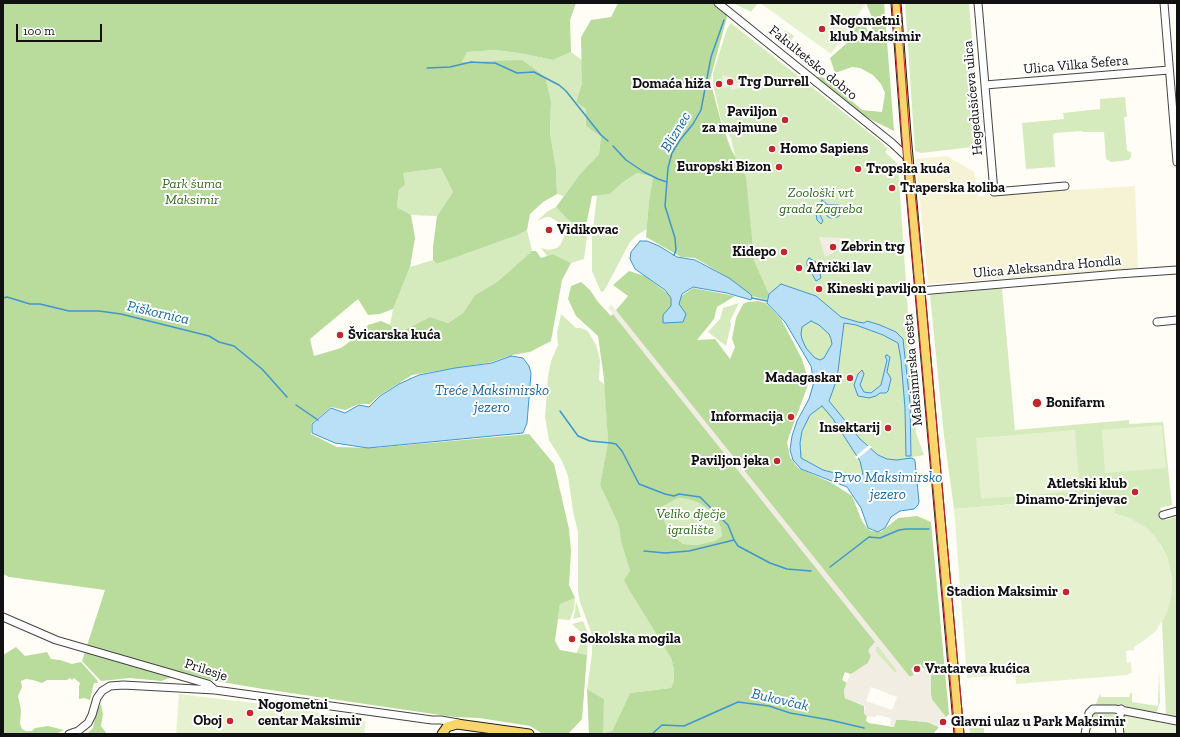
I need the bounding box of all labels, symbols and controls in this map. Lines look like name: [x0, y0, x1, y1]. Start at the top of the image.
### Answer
place label: Nogometni klub Maksimir: [830, 13, 921, 46]
scale bar: [18, 16, 104, 42]
street label: Fakultetsko dobro: [765, 22, 861, 104]
text: 100 m: [23, 24, 55, 38]
marker: Nogometni klub Maksimir: [817, 24, 827, 34]
street label: Hegedušićeva ulica: [960, 40, 986, 156]
street label: Ulica Vilka Šefera: [1023, 52, 1129, 78]
place label: Trg Durrell: [738, 74, 809, 90]
place label: Domaća hiža: [632, 76, 711, 92]
marker: Trg Durrell: [725, 77, 735, 87]
marker: Domaća hiža: [714, 79, 724, 89]
place label: Paviljon za majmune: [702, 104, 777, 136]
water label: Bliznec: [657, 109, 695, 155]
marker: Paviljon za majmune: [780, 115, 790, 125]
place label: Homo Sapiens: [780, 141, 868, 157]
marker: Homo Sapiens: [767, 144, 777, 154]
place label: Europski Bizon: [677, 159, 771, 175]
place label: Tropska kuća: [866, 161, 950, 177]
marker: Europski Bizon: [774, 162, 784, 172]
marker: Tropska kuća: [853, 164, 863, 174]
park label: Park šuma Maksimir: [162, 176, 222, 208]
place label: Traperska koliba: [900, 180, 1005, 196]
marker: Traperska koliba: [887, 183, 897, 193]
park label: Zoološki vrt grada Zagreba: [779, 185, 863, 218]
place label: Vidikovac: [557, 222, 618, 238]
marker: Vidikovac: [544, 225, 554, 235]
place label: Zebrin trg: [841, 239, 905, 255]
marker: Zebrin trg: [828, 242, 838, 252]
place label: Kidepo: [732, 244, 776, 260]
marker: Kidepo: [779, 247, 789, 257]
street label: Ulica Aleksandra Hondla: [972, 252, 1122, 282]
place label: Afrički lav: [807, 260, 871, 276]
marker: Afrički lav: [794, 263, 804, 273]
place label: Kineski paviljon: [827, 281, 926, 297]
marker: Kineski paviljon: [814, 284, 824, 294]
water label: Piškornica: [125, 297, 191, 329]
street label: Maksimirska cesta: [900, 313, 926, 427]
place label: Švicarska kuća: [348, 327, 441, 343]
marker: Švicarska kuća: [335, 330, 345, 340]
place label: Madagaskar: [765, 370, 842, 386]
marker: Madagaskar: [845, 373, 855, 383]
water label: Treće Maksimirsko jezero: [435, 382, 549, 417]
place label: Bonifarm: [1046, 395, 1105, 411]
marker: Bonifarm: [1031, 397, 1043, 409]
place label: Informacija: [711, 409, 783, 425]
marker: Informacija: [786, 412, 796, 422]
place label: Insektarij: [819, 420, 880, 436]
marker: Insektarij: [883, 423, 893, 433]
place label: Paviljon jeka: [691, 453, 769, 469]
marker: Paviljon jeka: [772, 456, 782, 466]
water label: Prvo Maksimirsko jezero: [834, 469, 942, 504]
place label: Atletski klub Dinamo-Zrinjevac: [1016, 476, 1127, 508]
marker: Atletski klub Dinamo-Zrinjevac: [1130, 487, 1140, 497]
park label: Veliko dječje igralište: [656, 506, 726, 538]
place label: Stadion Maksimir: [947, 584, 1058, 600]
marker: Stadion Maksimir: [1061, 587, 1071, 597]
place label: Sokolska mogila: [580, 631, 681, 647]
marker: Sokolska mogila: [567, 634, 577, 644]
street label: Prilesje: [182, 655, 230, 685]
place label: Vratareva kućica: [925, 661, 1030, 677]
marker: Vratareva kućica: [912, 664, 922, 674]
water label: Bukovčak: [750, 685, 810, 715]
place label: Nogometni centar Maksimir: [258, 697, 362, 730]
marker: Nogometni centar Maksimir: [245, 708, 255, 718]
place label: Oboj: [193, 713, 222, 729]
place label: Glavni ulaz u Park Maksimir: [951, 714, 1126, 730]
marker: Oboj: [225, 716, 235, 726]
marker: Glavni ulaz u Park Maksimir: [938, 717, 948, 727]

